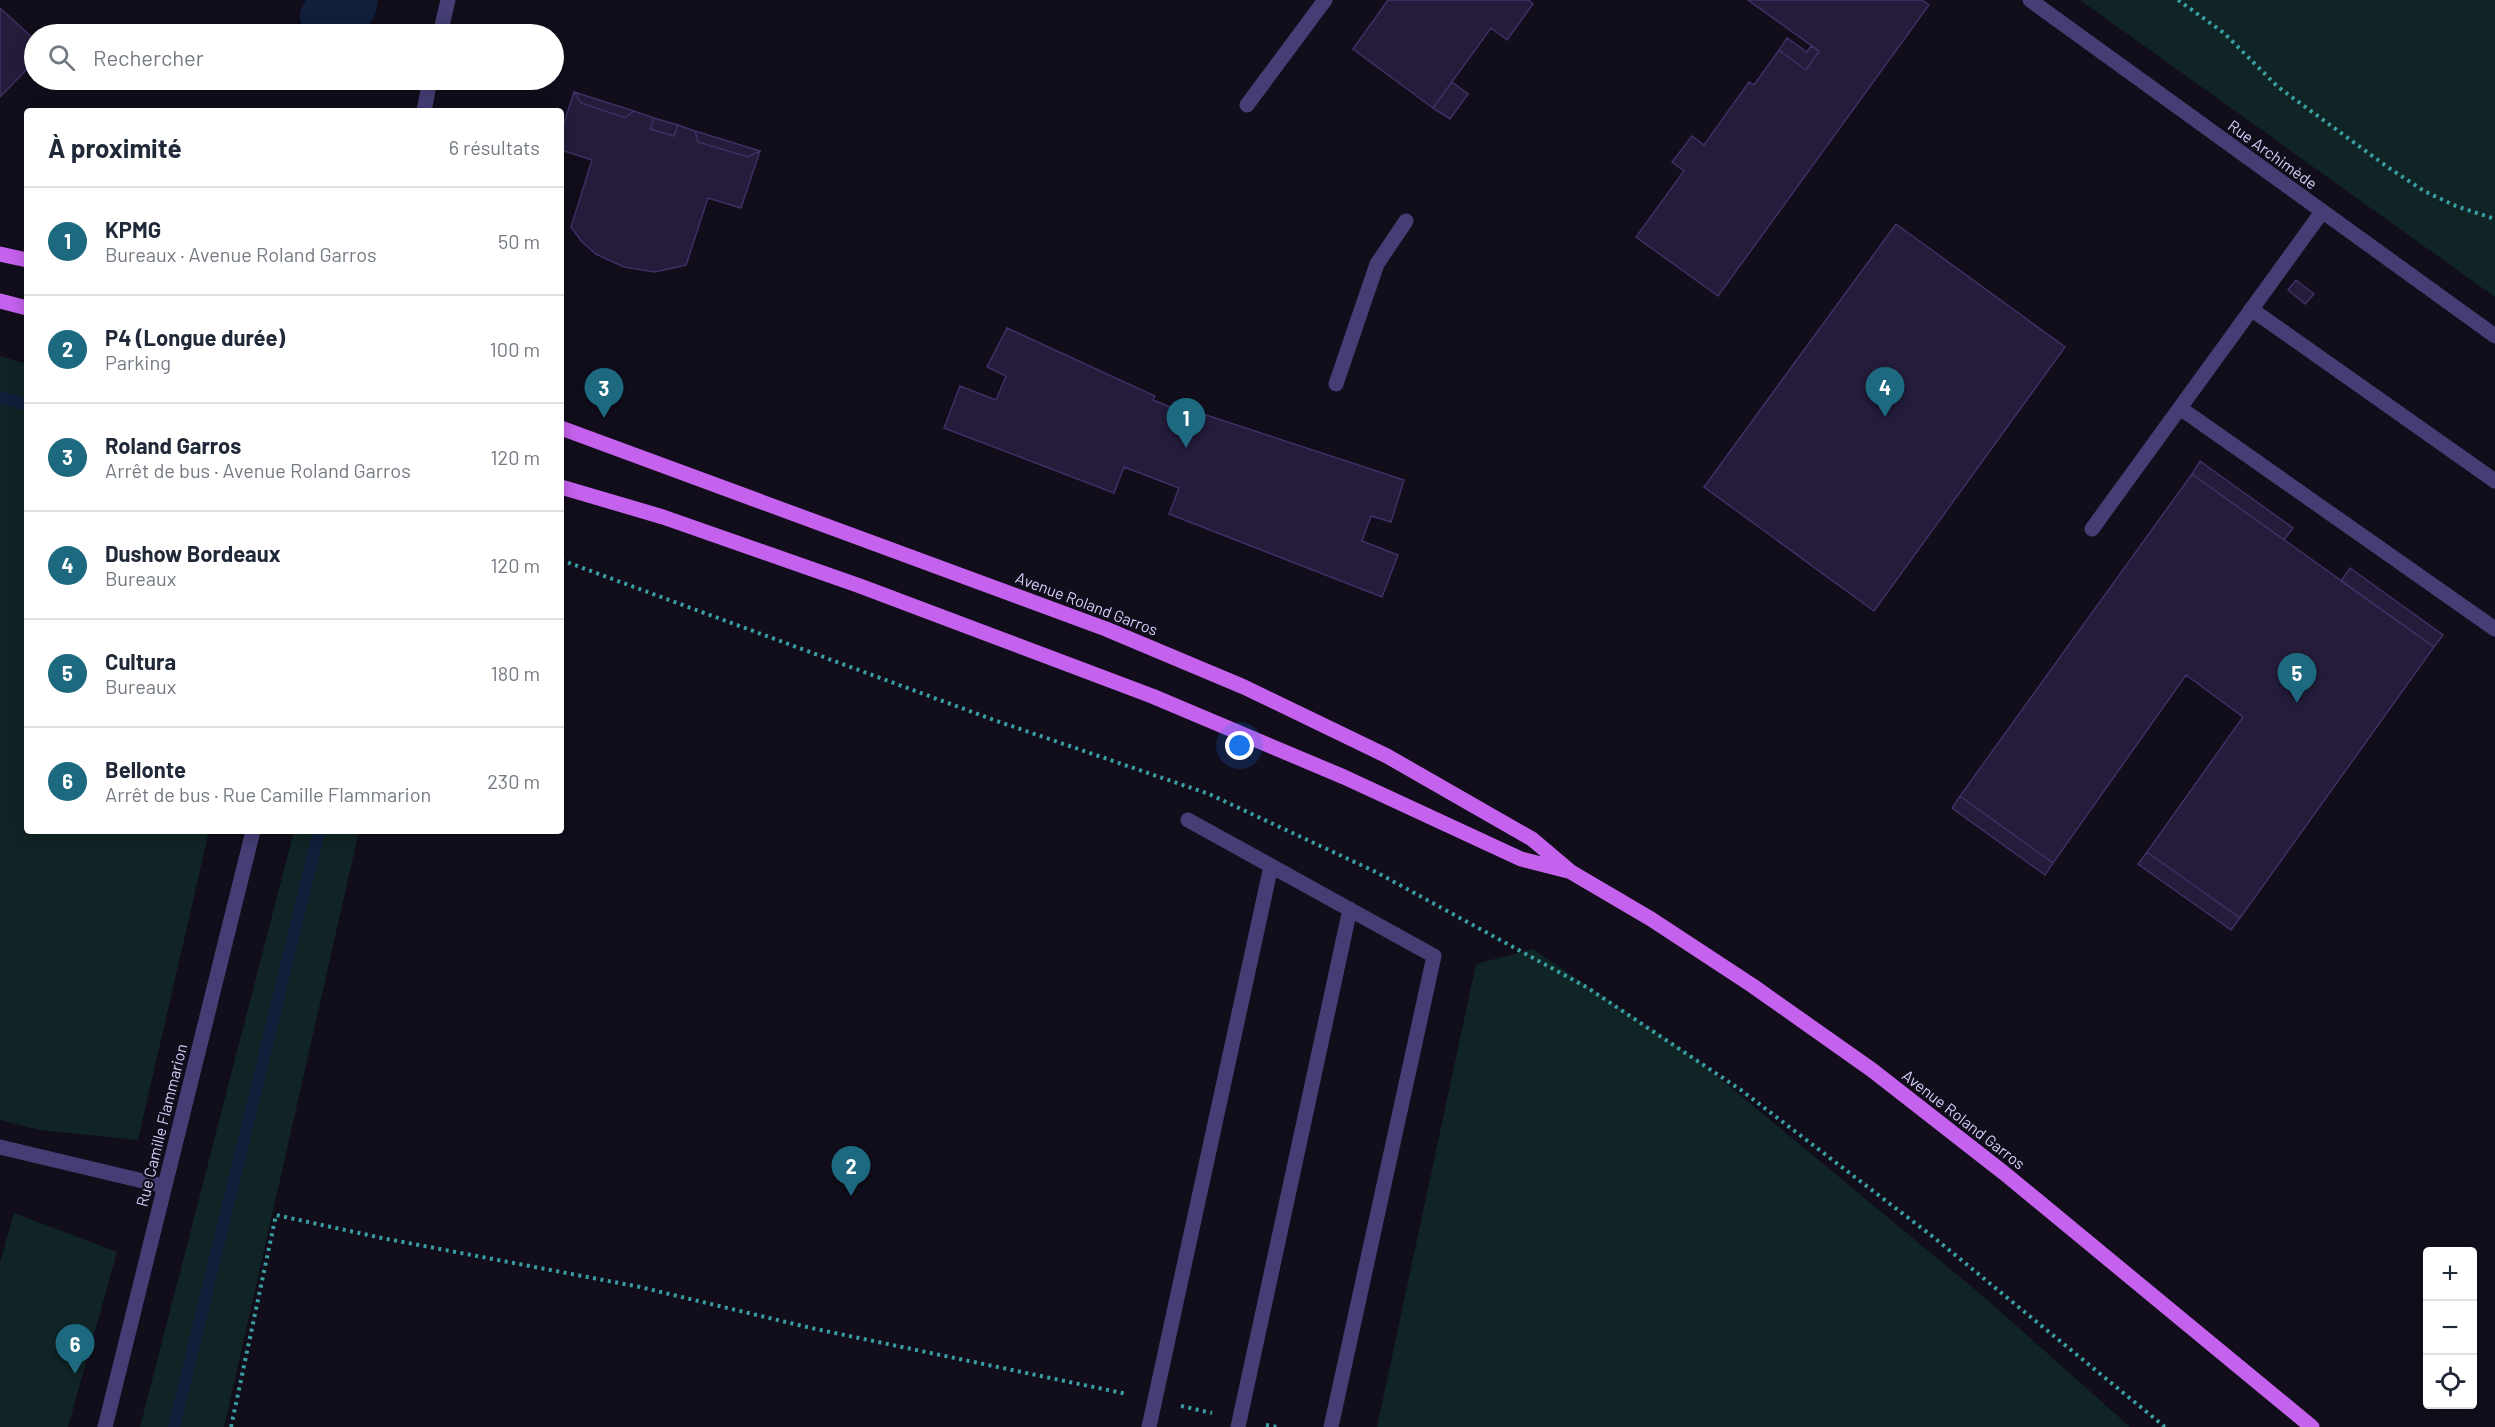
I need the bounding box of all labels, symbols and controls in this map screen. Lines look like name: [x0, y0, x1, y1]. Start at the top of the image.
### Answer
search box: [24, 24, 564, 90]
icon: search: [45, 41, 78, 74]
text: Rechercher: [93, 44, 204, 70]
street label: Rue Archimède: [2225, 115, 2321, 193]
text: À proximité: [48, 132, 182, 163]
text: 6 résultats: [449, 135, 540, 159]
text: KPMG: [105, 216, 161, 242]
text: 1: [64, 229, 71, 253]
text: 50 m: [498, 229, 540, 253]
text: Bureaux · Avenue Roland Garros: [105, 242, 377, 266]
text: P4 (Longue durée): [105, 324, 285, 350]
text: 2: [62, 337, 73, 361]
text: 100 m: [490, 337, 540, 361]
text: Parking: [105, 350, 171, 374]
pin: 3: [584, 368, 624, 418]
pin: 4: [1866, 368, 1904, 417]
pin: 1: [1166, 398, 1206, 448]
text: Roland Garros: [105, 432, 241, 458]
text: 3: [62, 445, 73, 469]
text: 120 m: [490, 445, 540, 469]
text: Arrêt de bus · Avenue Roland Garros: [105, 458, 411, 482]
text: Dushow Bordeaux: [105, 540, 281, 566]
text: 4: [61, 553, 74, 577]
text: 120 m: [490, 553, 540, 577]
text: Bureaux: [105, 566, 176, 590]
street label: Avenue Roland Garros: [1013, 567, 1161, 639]
text: Cultura: [105, 648, 176, 674]
pin: 5: [2278, 654, 2316, 703]
text: 5: [62, 661, 73, 685]
text: 180 m: [491, 661, 540, 685]
text: Bureaux: [105, 674, 176, 698]
your location: [1225, 731, 1254, 760]
text: Bellonte: [105, 756, 186, 782]
text: 6: [62, 769, 73, 793]
text: 230 m: [487, 769, 540, 793]
text: Arrêt de bus · Rue Camille Flammarion: [105, 782, 431, 806]
street label: Rue Camille Flammarion: [132, 1042, 190, 1208]
street label: Avenue Roland Garros: [1899, 1065, 2029, 1173]
pin: 2: [832, 1146, 870, 1196]
map controls: [2423, 1247, 2477, 1409]
button: +: [2423, 1247, 2477, 1301]
button: −: [2423, 1301, 2477, 1355]
pin: 6: [56, 1324, 94, 1374]
button: locate: [2423, 1355, 2477, 1409]

